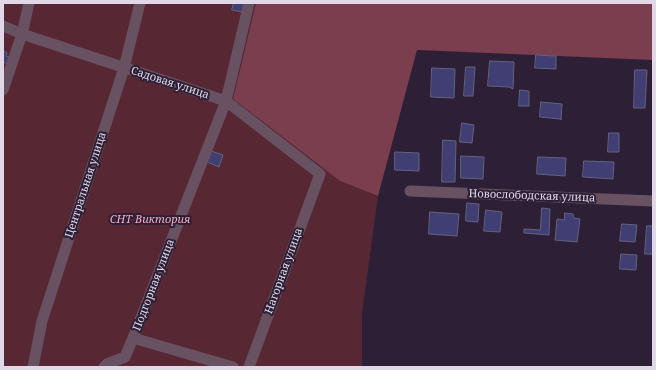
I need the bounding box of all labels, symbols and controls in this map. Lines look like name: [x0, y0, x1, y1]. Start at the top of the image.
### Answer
street label: Садовая улица: [129, 64, 211, 102]
street label: Центральная улица: [63, 130, 109, 240]
street label: Новослободская улица: [468, 187, 596, 205]
park label: СНТ Виктория: [110, 213, 190, 227]
street label: Нагорная улица: [262, 226, 306, 316]
street label: Подгорная улица: [130, 237, 178, 333]

